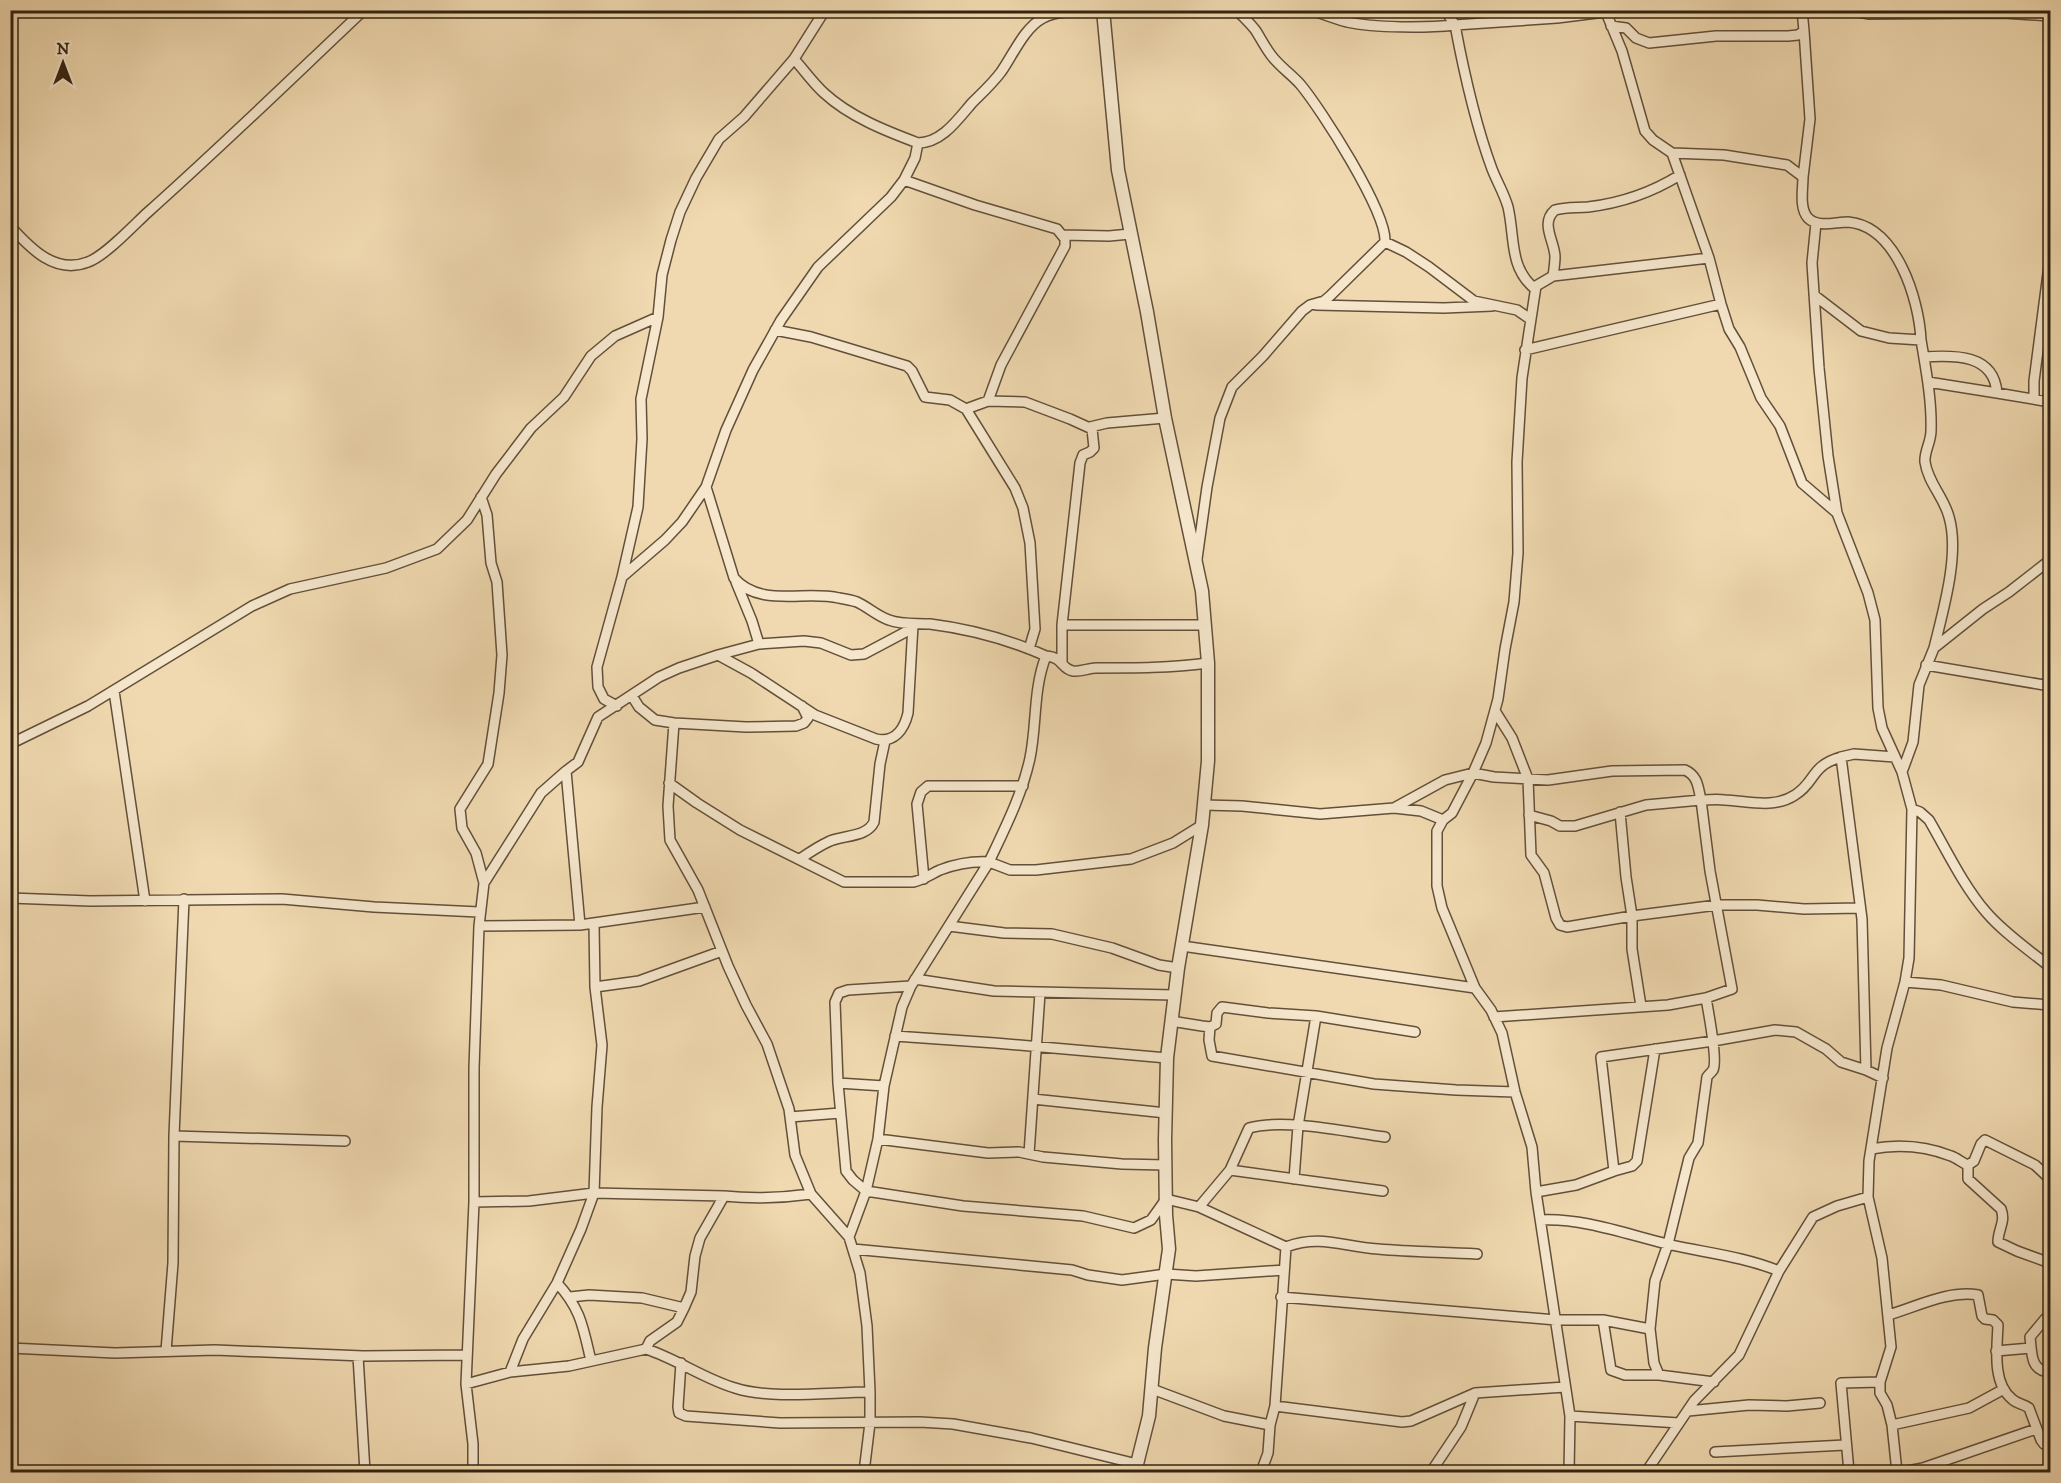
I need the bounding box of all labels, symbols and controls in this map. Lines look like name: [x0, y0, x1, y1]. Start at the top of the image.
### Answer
north arrow: [33, 33, 93, 93]
text: N: [56, 39, 70, 59]

